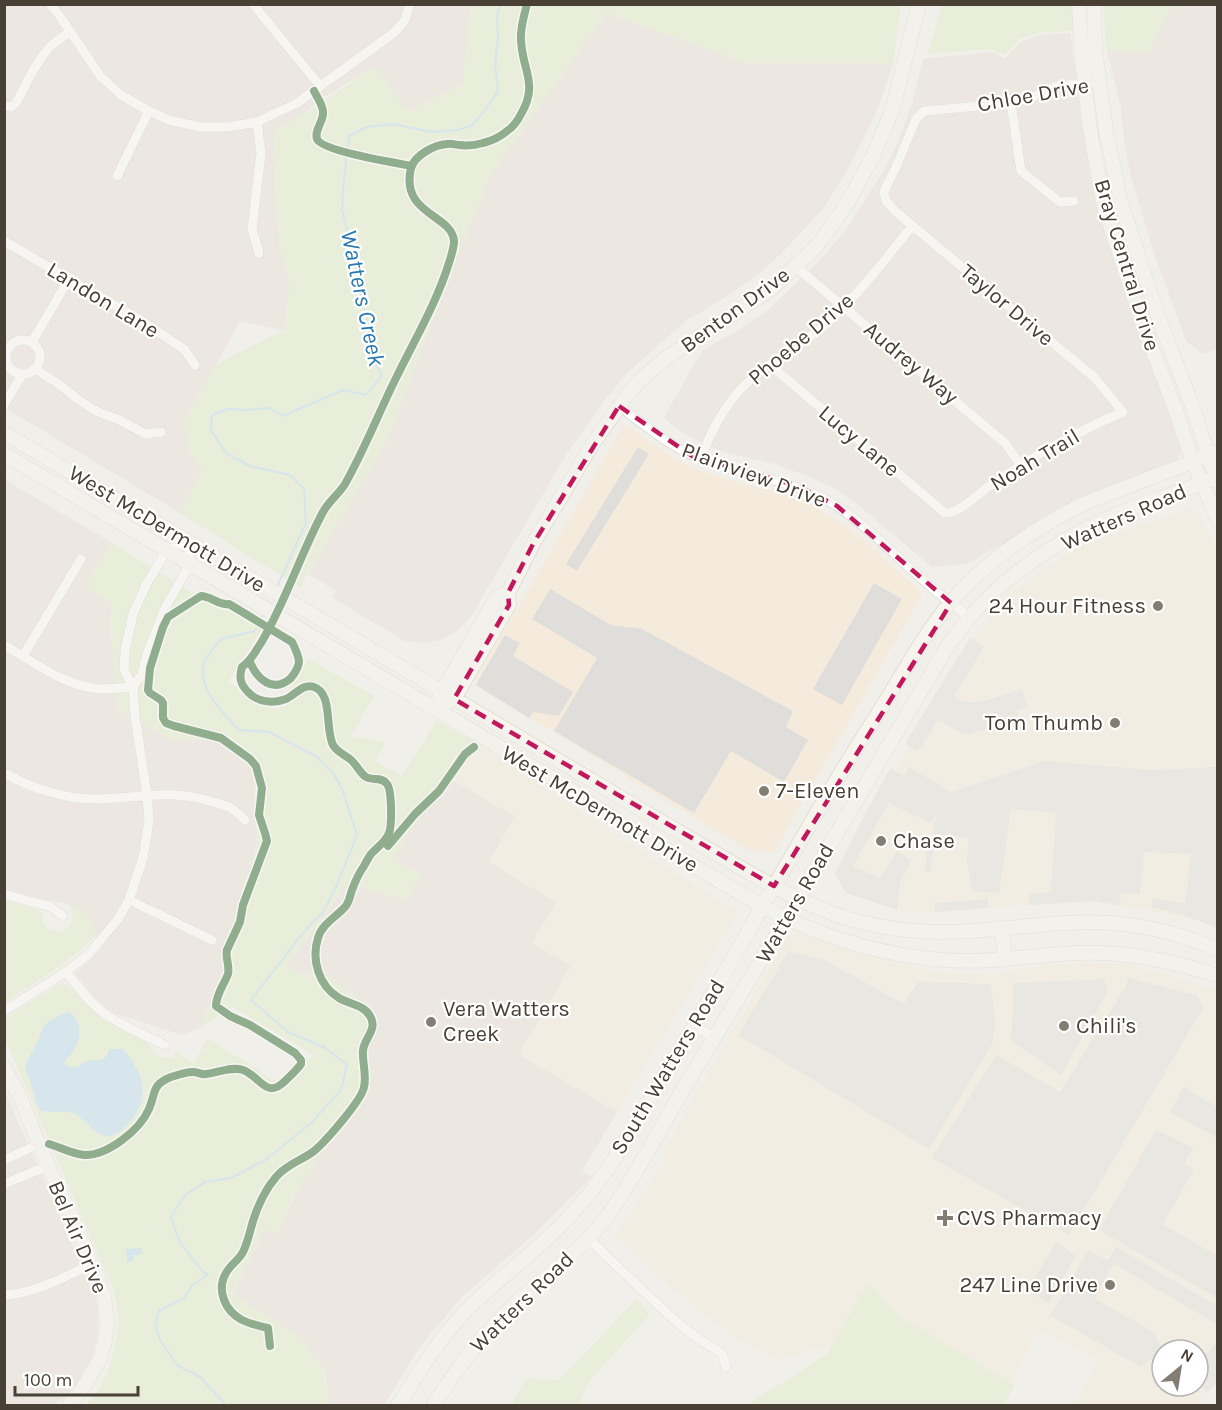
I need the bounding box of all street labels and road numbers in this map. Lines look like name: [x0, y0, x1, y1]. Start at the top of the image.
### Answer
street label: Chloe Drive: [975, 72, 1091, 118]
street label: Bray Central Drive: [1088, 176, 1166, 354]
street label: Landon Lane: [42, 256, 164, 344]
street label: Taylor Drive: [955, 258, 1059, 352]
street label: Benton Drive: [675, 262, 795, 358]
street label: Phoebe Drive: [743, 287, 859, 391]
street label: Audrey Way: [859, 316, 963, 410]
street label: Lucy Lane: [813, 400, 905, 482]
street label: Noah Trail: [985, 423, 1085, 497]
street label: Plainview Drive: [678, 437, 830, 513]
street label: West McDermott Drive: [64, 460, 270, 598]
street label: Watters Road: [1057, 478, 1191, 556]
street label: West McDermott Drive: [497, 740, 703, 878]
street label: Watters Road: [750, 838, 840, 968]
street label: South Watters Road: [605, 975, 731, 1159]
street label: Bel Air Drive: [43, 1177, 113, 1297]
street label: Watters Road: [465, 1246, 579, 1358]

